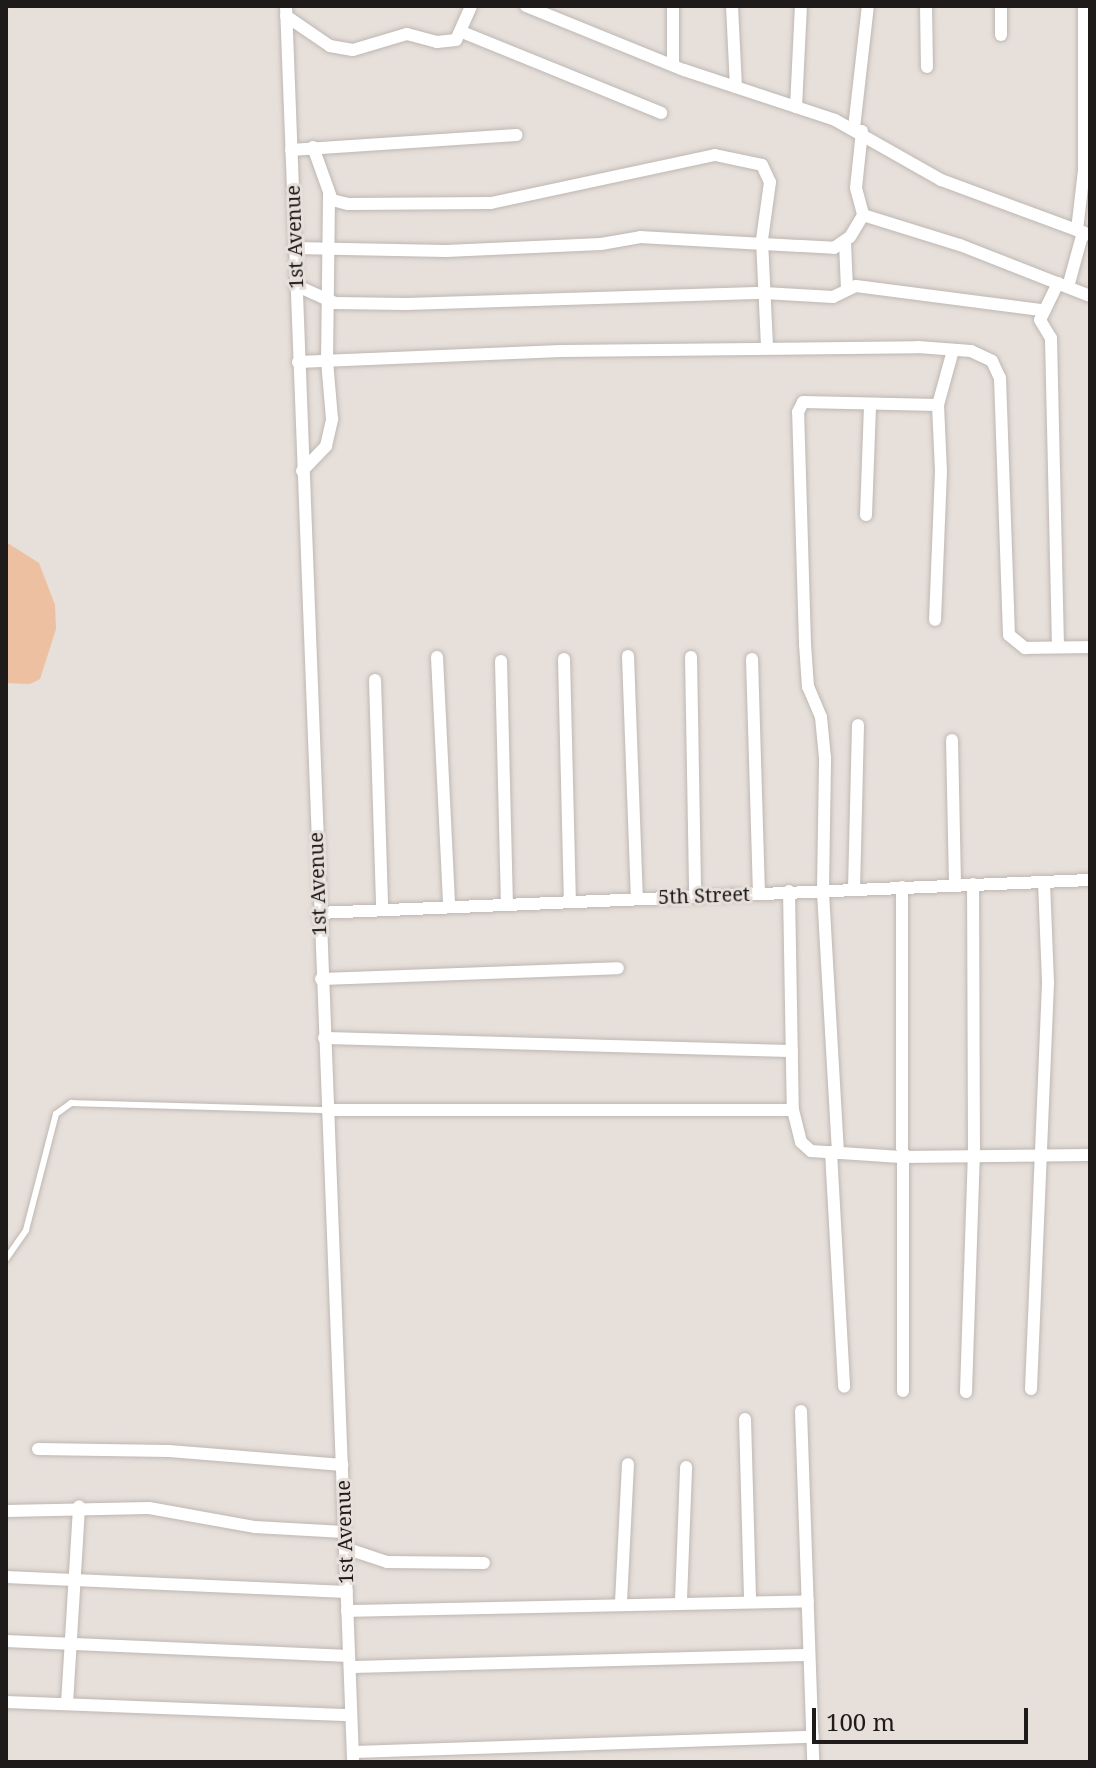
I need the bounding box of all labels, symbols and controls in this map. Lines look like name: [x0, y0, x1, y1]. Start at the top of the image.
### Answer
street label: 1st Avenue: [280, 185, 308, 289]
street label: 1st Avenue: [303, 832, 331, 936]
street label: 5th Street: [658, 881, 750, 909]
street label: 1st Avenue: [330, 1480, 358, 1584]
scale bar: [816, 1692, 1032, 1742]
text: 100 m: [826, 1705, 895, 1738]

